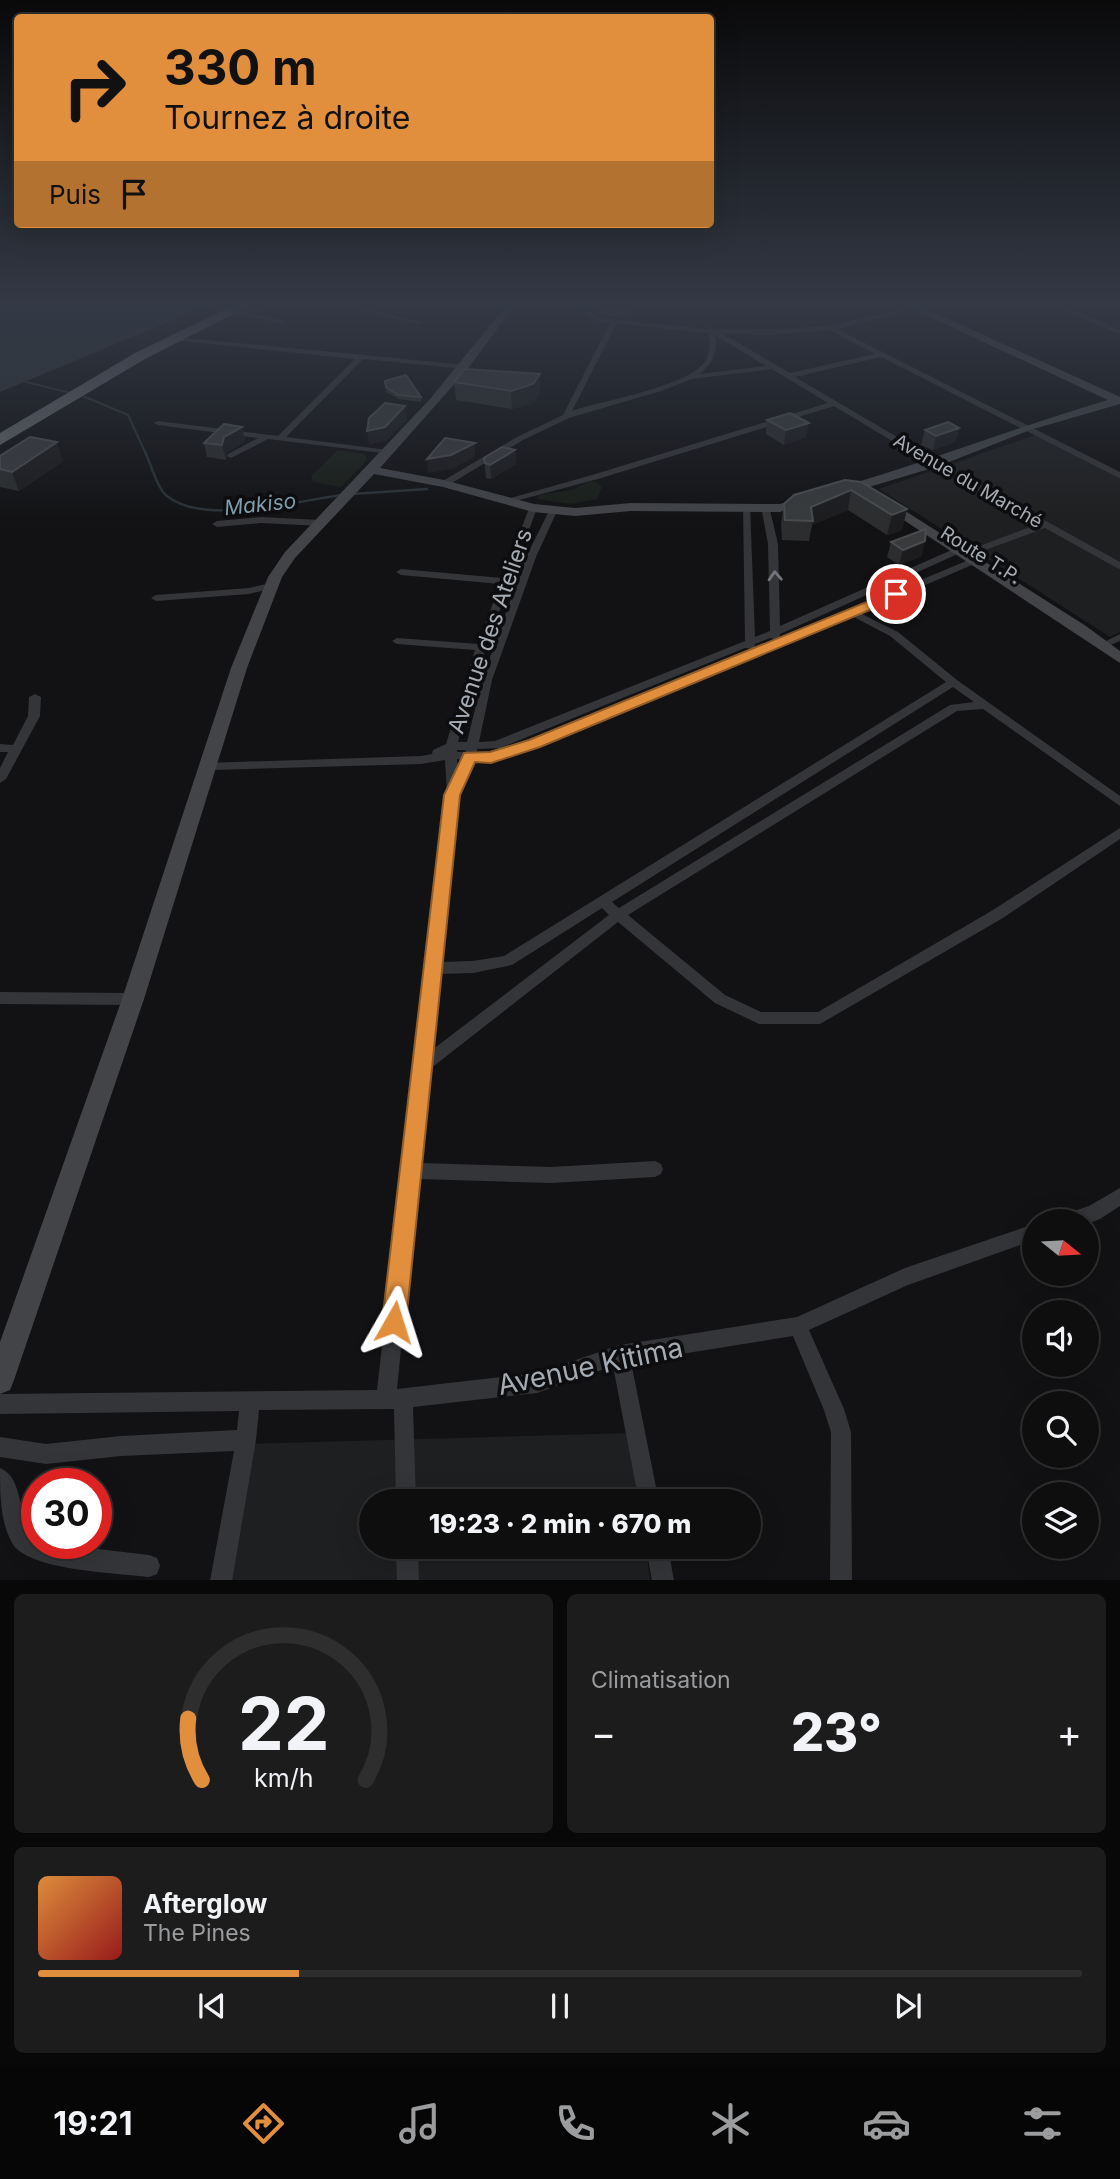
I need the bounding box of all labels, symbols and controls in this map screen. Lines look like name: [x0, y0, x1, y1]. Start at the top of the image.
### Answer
text: 330 m: [164, 38, 317, 97]
icon: right: [49, 42, 140, 133]
text: Tournez à droite: [164, 98, 410, 137]
icon: arrive: [115, 175, 153, 213]
text: Puis: [49, 179, 101, 210]
street label: Avenue du Marché: [889, 429, 1047, 533]
water label: Makiso: [223, 488, 297, 520]
street label: Route T.P.: [936, 521, 1026, 589]
street label: Avenue des Ateliers: [442, 525, 538, 737]
pin: [866, 564, 926, 624]
one-way arrow: [768, 570, 783, 581]
icon: arrive: [877, 575, 915, 613]
north arrow: [1022, 1209, 1099, 1286]
map controls: [1022, 1209, 1099, 1559]
position arrow: [357, 1285, 431, 1359]
button: sound: [1022, 1300, 1099, 1377]
street label: Avenue Kitima: [494, 1330, 686, 1402]
button: search: [1022, 1391, 1099, 1468]
speed limit sign: 30: [21, 1468, 112, 1559]
button: layers: [1022, 1482, 1099, 1559]
text: 19:23 · 2 min · 670 m: [429, 1508, 691, 1539]
text: Climatisation: [591, 1666, 731, 1694]
text: 22: [238, 1679, 329, 1768]
text: 23°: [791, 1701, 882, 1764]
text: −: [591, 1710, 616, 1756]
text: +: [1057, 1710, 1082, 1756]
text: km/h: [254, 1762, 313, 1792]
text: Afterglow: [143, 1888, 267, 1919]
text: The Pines: [143, 1919, 251, 1947]
icon: previous: [193, 1987, 231, 2025]
icon: pause: [541, 1987, 579, 2025]
icon: next: [889, 1987, 927, 2025]
icon: directions: [239, 2099, 288, 2148]
icon: music: [395, 2099, 444, 2148]
icon: phone: [551, 2099, 600, 2148]
icon: climate: [706, 2099, 755, 2148]
icon: car: [862, 2099, 911, 2148]
icon: filters: [1018, 2099, 1067, 2148]
text: 19:21: [53, 2104, 133, 2143]

